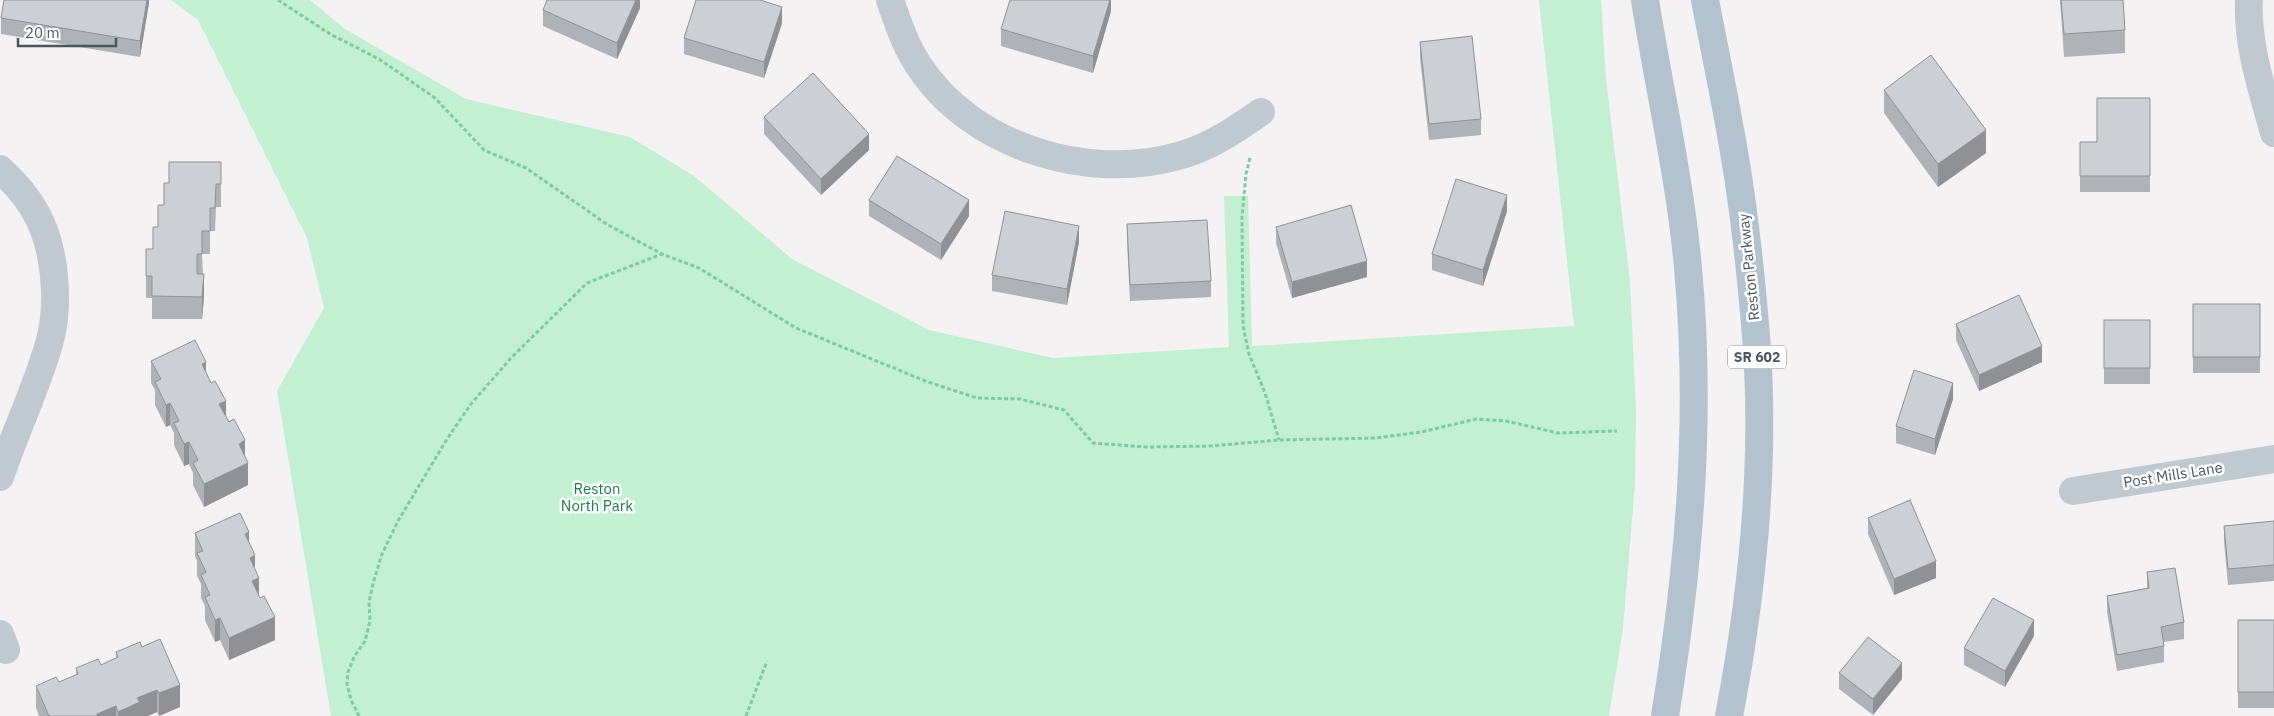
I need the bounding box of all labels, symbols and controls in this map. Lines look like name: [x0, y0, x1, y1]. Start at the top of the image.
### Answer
scale bar: [18, 15, 115, 47]
text: 20 m: [25, 23, 60, 42]
street label: Reston Parkway: [1733, 212, 1764, 322]
road number: SR 602: [1728, 346, 1786, 368]
street label: Post Mills Lane: [2122, 457, 2224, 492]
park label: Reston North Park: [561, 479, 633, 515]

